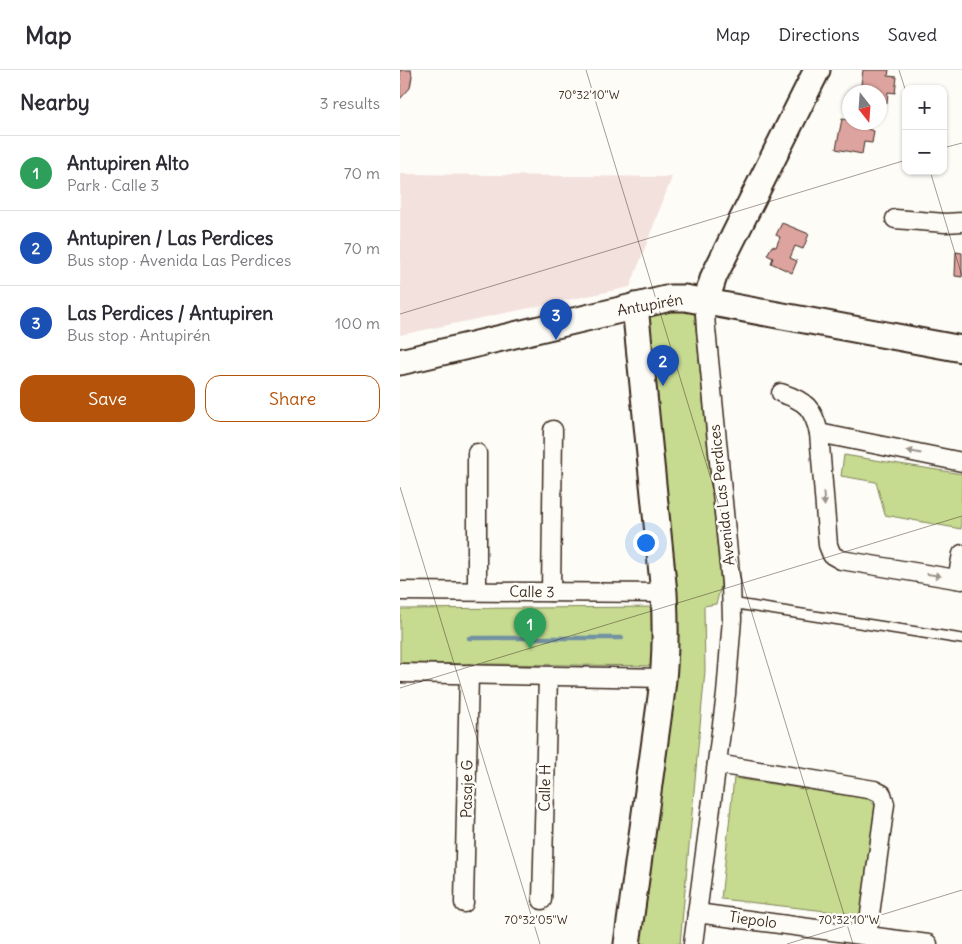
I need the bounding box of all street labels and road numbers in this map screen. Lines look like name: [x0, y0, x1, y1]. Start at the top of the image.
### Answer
street label: Antupirén: [616, 289, 685, 320]
street label: Avenida Las Perdices: [705, 423, 738, 567]
street label: Calle 3: [509, 582, 555, 601]
street label: Pasaje G: [456, 759, 477, 818]
street label: Calle H: [535, 764, 554, 812]
street label: Tiepolo: [728, 907, 778, 932]

